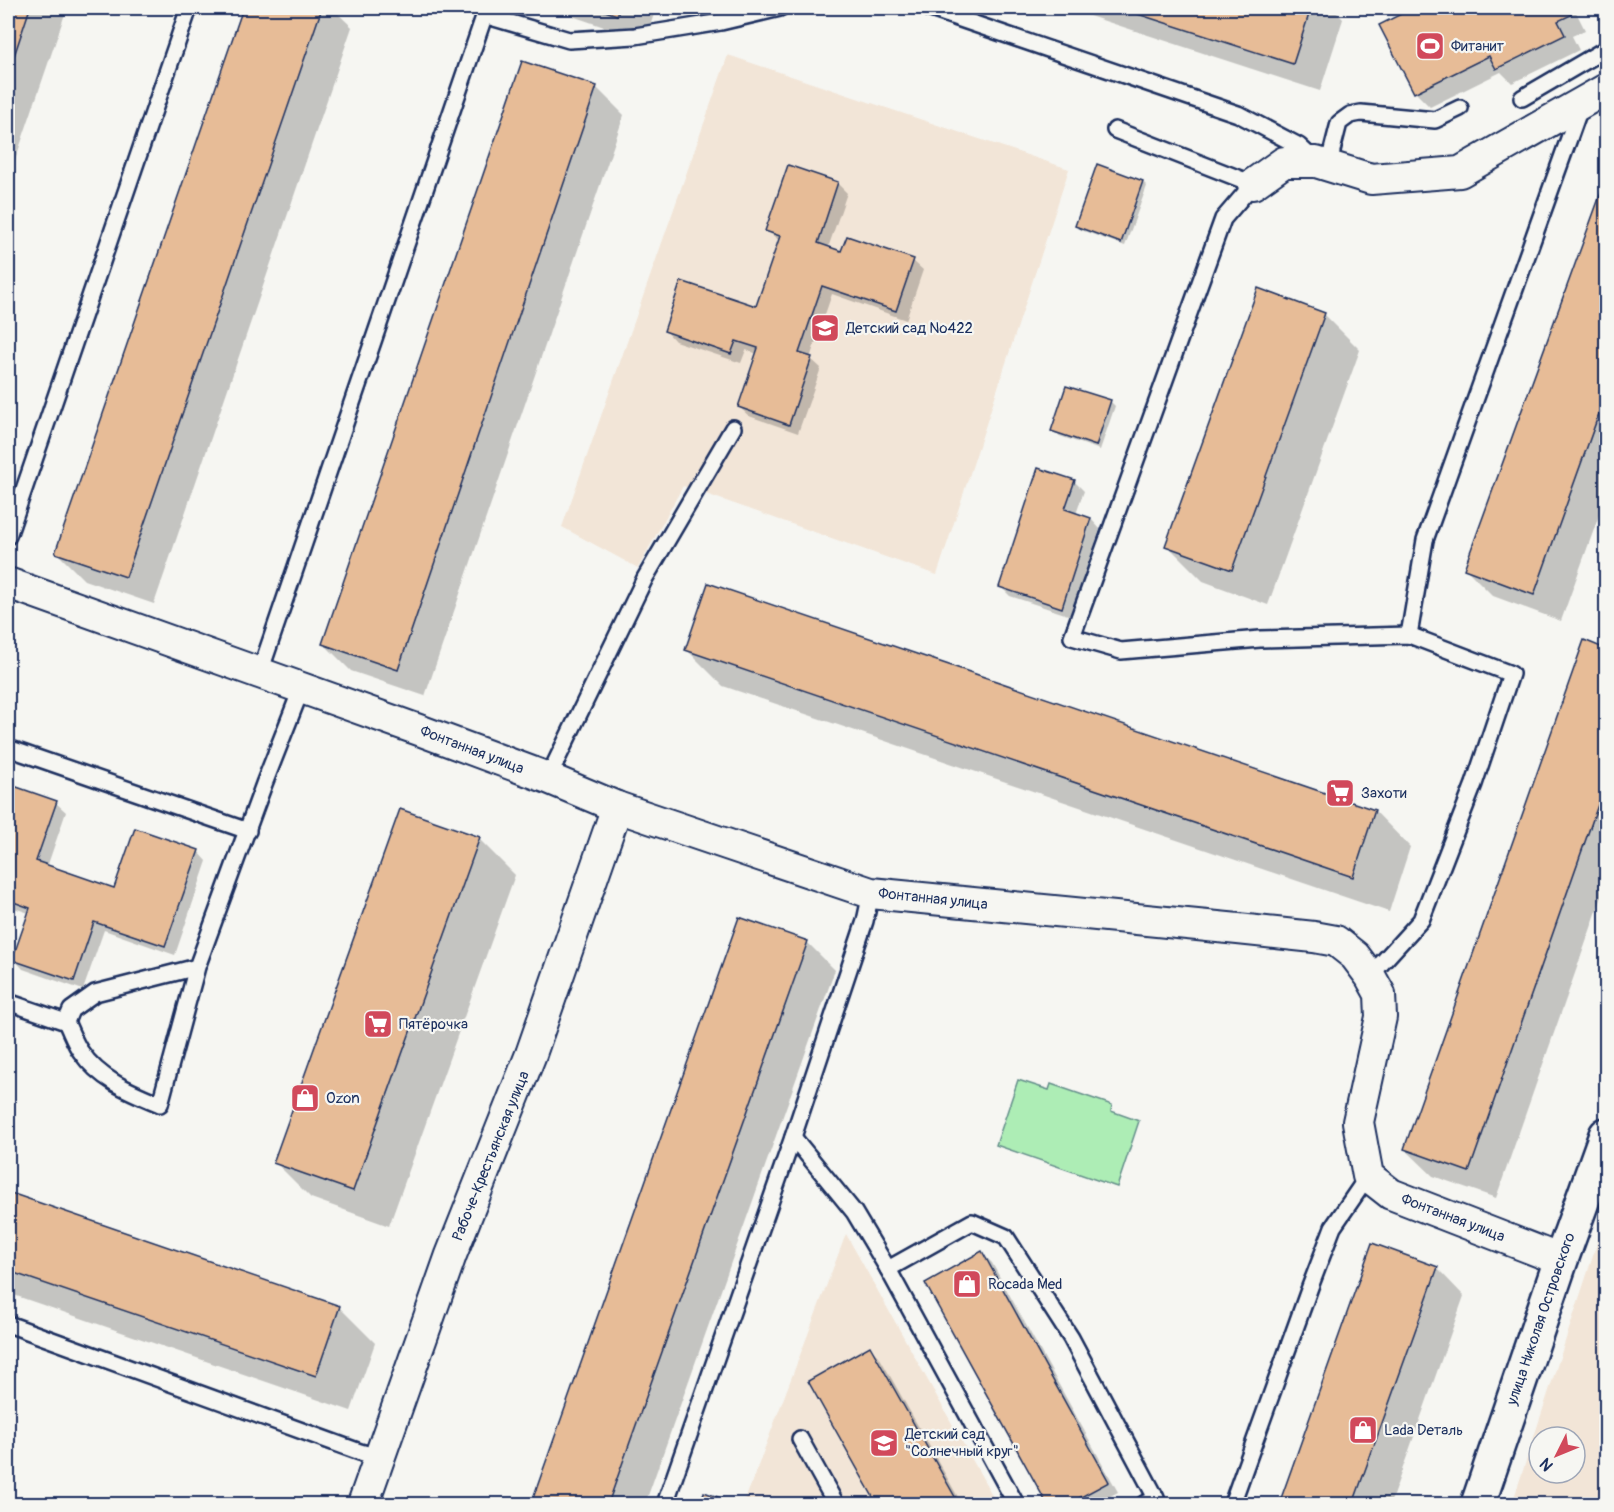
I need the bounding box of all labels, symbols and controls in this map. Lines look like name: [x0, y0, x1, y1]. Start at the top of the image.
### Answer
sports icon: Фитанит: [1414, 30, 1446, 62]
place label: Фитанит: [1451, 37, 1504, 56]
school or university icon: Детский сад №422: [809, 312, 841, 344]
place label: Детский сад №422: [845, 319, 973, 338]
street label: Фонтанная улица: [417, 721, 527, 779]
supermarket icon: Захоти: [1324, 777, 1356, 809]
place label: Захоти: [1361, 784, 1407, 803]
street label: Фонтанная улица: [877, 884, 989, 914]
supermarket icon: Пятёрочка: [362, 1008, 394, 1040]
place label: Пятёрочка: [399, 1015, 468, 1034]
street label: Рабоче-Крестьянская улица: [448, 1068, 534, 1244]
shop icon: Ozon: [289, 1082, 321, 1114]
place label: Ozon: [326, 1089, 360, 1108]
street label: Фонтанная улица: [1398, 1189, 1508, 1247]
street label: улица Николая Островского: [1502, 1230, 1579, 1409]
shop icon: Rocada Med: [951, 1268, 983, 1300]
place label: Rocada Med: [988, 1275, 1062, 1294]
shop icon: Lada Dеталь: [1347, 1414, 1379, 1446]
place label: Lada Dеталь: [1384, 1421, 1463, 1440]
place label: Детский сад "Солнечный круг": [904, 1425, 1019, 1461]
north arrow: [1527, 1425, 1587, 1485]
school or university icon: Детский сад "Солнечный круг": [868, 1427, 900, 1459]
text: N: [1536, 1454, 1558, 1475]

